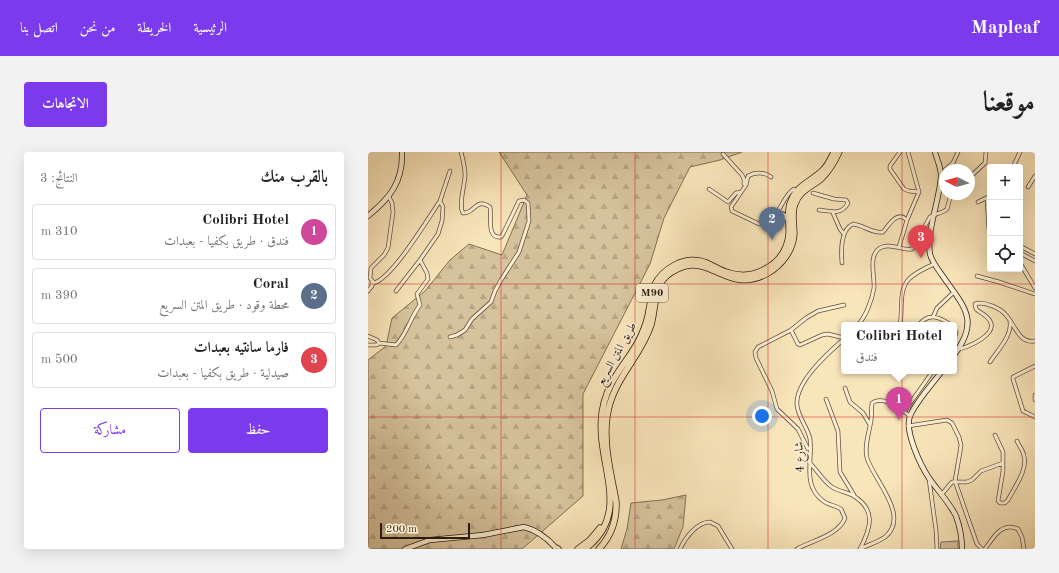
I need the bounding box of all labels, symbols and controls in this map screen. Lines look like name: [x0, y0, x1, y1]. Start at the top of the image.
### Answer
text: Mapleaf: [971, 19, 1039, 38]
text: اتصل بنا: [20, 21, 58, 35]
text: من نحن: [80, 21, 115, 35]
text: الخريطة: [137, 21, 171, 35]
text: الرئيسية: [193, 21, 227, 35]
button: الاتجاهات: [24, 82, 107, 127]
text: موقعنا: [983, 90, 1035, 118]
north arrow: [939, 164, 975, 200]
map controls: [987, 164, 1023, 272]
button: +: [987, 164, 1023, 200]
text: بالقرب منك: [260, 169, 328, 186]
text: النتائج: 3: [40, 172, 78, 185]
button: −: [987, 200, 1023, 236]
pin: 2: [759, 207, 785, 240]
text: Colibri Hotel: [202, 213, 289, 228]
text: 310 m: [41, 225, 78, 238]
text: 1: [310, 225, 318, 238]
pin: 3: [908, 225, 934, 258]
text: فندق · طريق بكفيا - بعبدات: [164, 235, 289, 248]
button: locate: [987, 236, 1023, 272]
text: Coral: [253, 277, 289, 292]
road number: M90: [636, 284, 668, 302]
text: 390 m: [41, 289, 78, 302]
text: 2: [310, 289, 318, 302]
text: محطة وقود · طريق المتن السريع: [159, 299, 289, 312]
street label: طريق المتن السريع: [595, 320, 643, 390]
popup: [841, 322, 957, 374]
text: Colibri Hotel: [856, 329, 942, 344]
text: فارما سانتيه بعبدات: [194, 341, 289, 356]
text: فندق: [856, 351, 878, 364]
text: 500 m: [41, 353, 78, 366]
text: 3: [310, 353, 318, 366]
text: صيدلية · طريق بكفيا - بعبدات: [157, 367, 289, 380]
pin: 1: [886, 387, 912, 420]
your location: [752, 406, 772, 426]
button: مشاركة: [40, 408, 180, 453]
button: حفظ: [188, 408, 328, 453]
street label: شارع 4: [793, 441, 811, 473]
scale bar: [380, 521, 470, 540]
text: 200 m: [386, 524, 417, 535]

